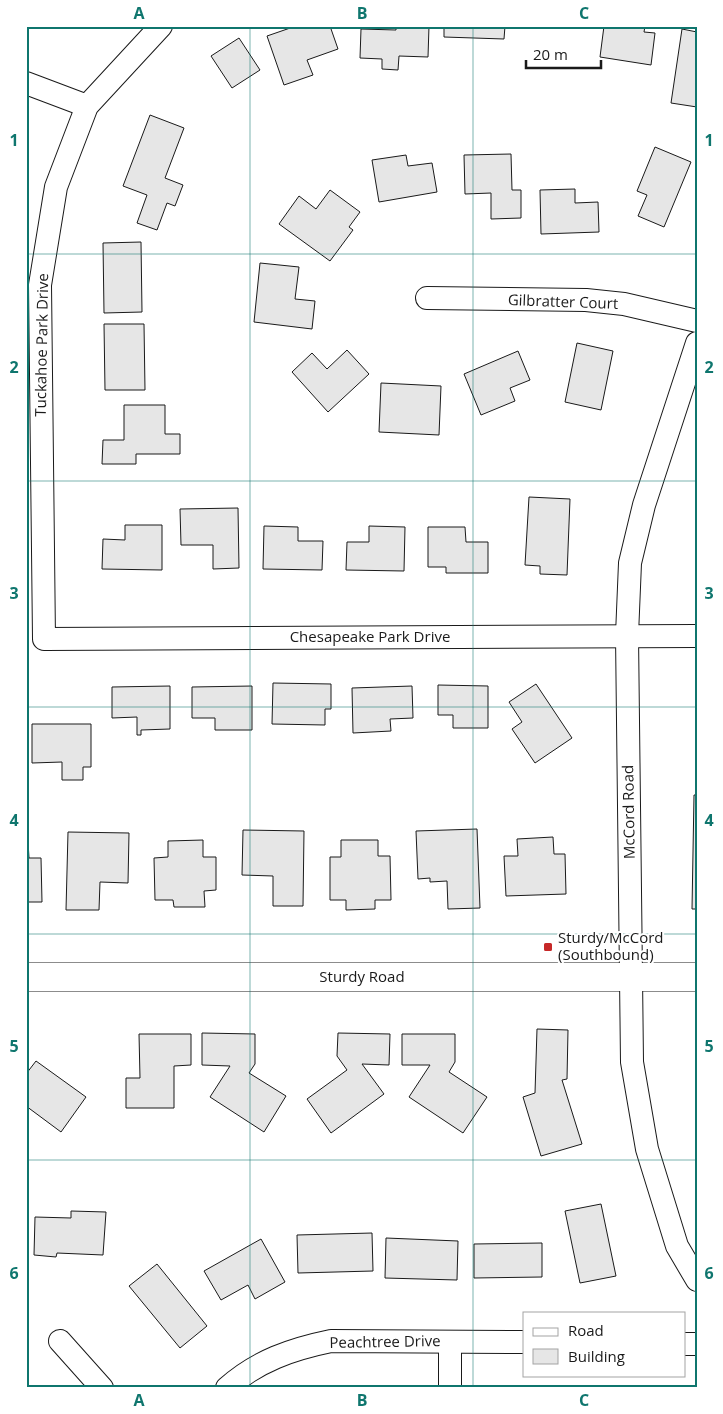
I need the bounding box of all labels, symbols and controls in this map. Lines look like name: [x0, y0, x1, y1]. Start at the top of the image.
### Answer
text: A: [133, 2, 145, 24]
text: B: [357, 2, 367, 24]
text: C: [579, 2, 589, 24]
scale bar: [526, 38, 600, 70]
text: 20 m: [533, 44, 568, 64]
text: 1: [9, 129, 19, 151]
text: 1: [704, 129, 714, 151]
street label: Tuckahoe Park Drive: [30, 273, 52, 417]
street label: Gilbratter Court: [508, 289, 619, 313]
text: 2: [9, 356, 19, 378]
text: 2: [704, 356, 714, 378]
text: 3: [9, 582, 19, 604]
text: 3: [704, 582, 714, 604]
street label: Chesapeake Park Drive: [290, 626, 450, 646]
street label: McCord Road: [617, 765, 639, 859]
text: 4: [9, 809, 19, 831]
text: 4: [704, 809, 714, 831]
place label: Sturdy/McCord (Southbound): [558, 927, 664, 964]
marker: Sturdy/McCord (Southbound): [542, 941, 554, 953]
street label: Sturdy Road: [319, 966, 405, 986]
text: 5: [9, 1035, 19, 1057]
text: 5: [704, 1035, 714, 1057]
text: 6: [9, 1262, 19, 1284]
text: 6: [704, 1262, 714, 1284]
legend: [523, 1312, 686, 1376]
text: Road: [568, 1320, 604, 1340]
street label: Peachtree Drive: [329, 1330, 441, 1352]
text: Building: [568, 1346, 625, 1366]
text: A: [133, 1389, 145, 1411]
text: B: [357, 1389, 367, 1411]
text: C: [579, 1389, 589, 1411]

